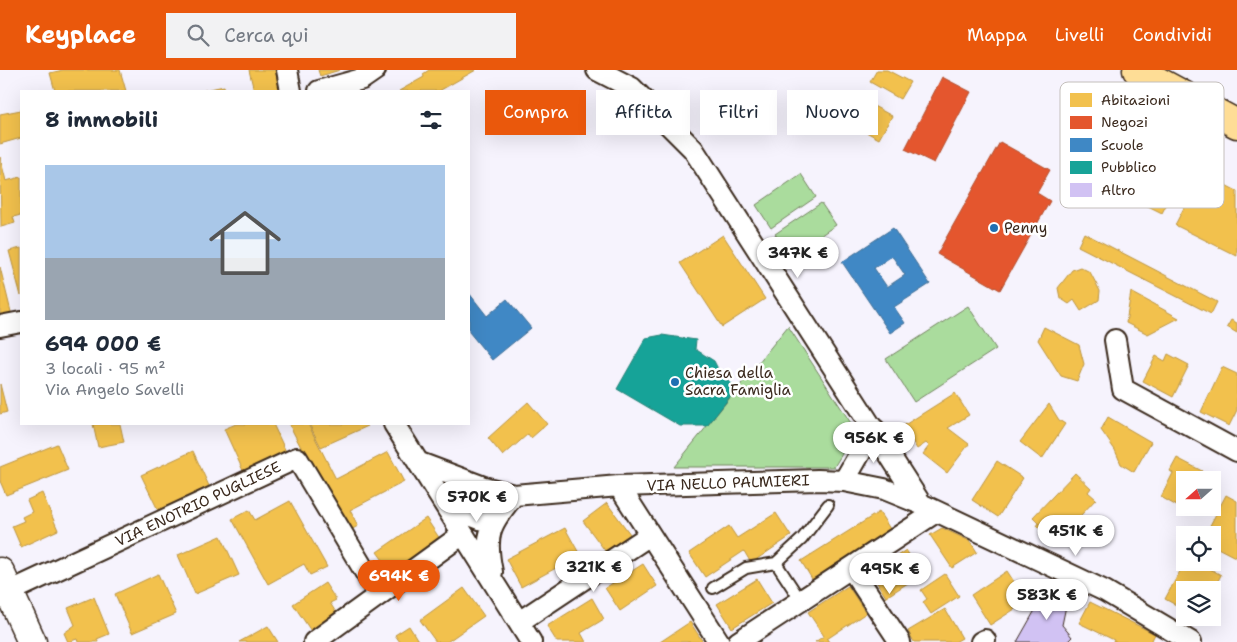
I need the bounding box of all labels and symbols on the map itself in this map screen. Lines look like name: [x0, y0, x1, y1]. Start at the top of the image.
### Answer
legend: [1060, 82, 1224, 208]
text: Abitazioni: [1101, 91, 1170, 109]
text: Negozi: [1101, 113, 1148, 131]
text: Scuole: [1101, 136, 1144, 154]
text: Pubblico: [1101, 158, 1156, 176]
text: Altro: [1101, 181, 1136, 199]
place label: Penny: [1004, 218, 1047, 238]
marker: Penny: [988, 222, 1000, 234]
pin: 347K €: [757, 236, 839, 279]
place label: Chiesa della Sacra Famiglia: [685, 363, 792, 400]
marker: Chiesa della Sacra Famiglia: [669, 376, 681, 388]
pin: 956K €: [833, 422, 915, 464]
street label: VIA ENOTRIO PUGLIESE: [112, 457, 284, 551]
street label: VIA NELLO PALMIERI: [646, 470, 810, 496]
north arrow: [1176, 471, 1221, 516]
pin: 570K €: [436, 480, 518, 523]
pin: 451K €: [1035, 514, 1117, 557]
pin: 321K €: [553, 550, 635, 593]
pin: 495K €: [849, 552, 931, 595]
pin: 694K €: [358, 560, 440, 602]
pin: 583K €: [1006, 578, 1088, 621]

